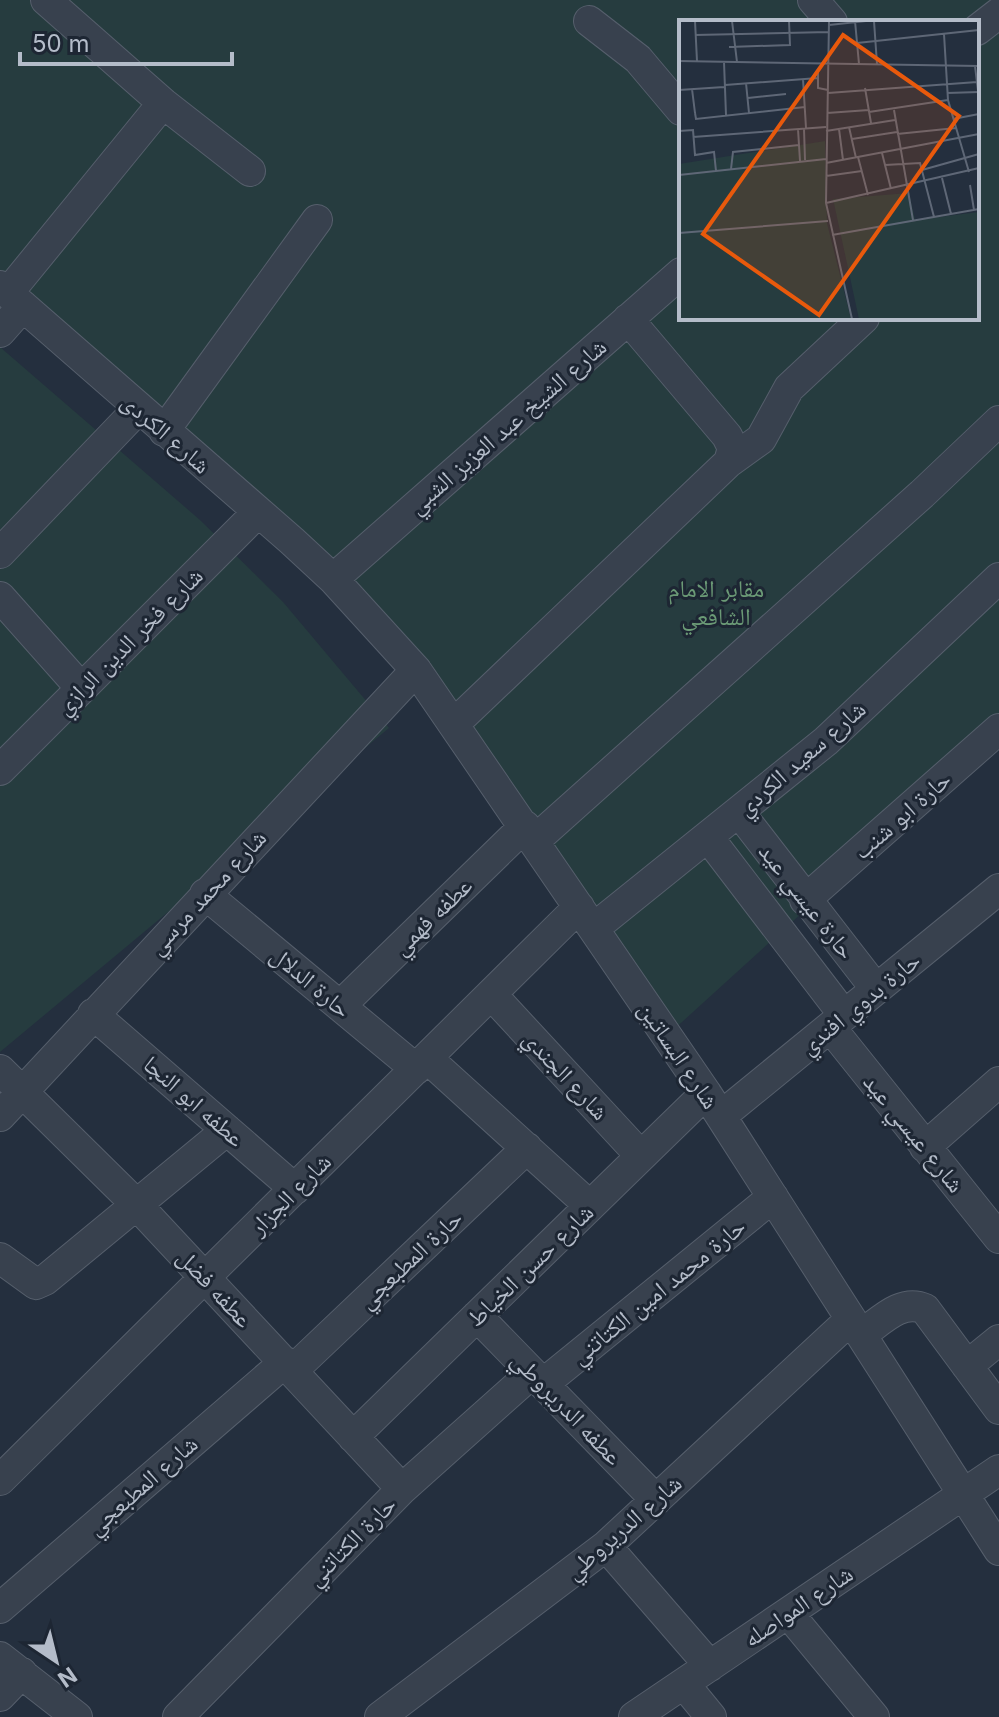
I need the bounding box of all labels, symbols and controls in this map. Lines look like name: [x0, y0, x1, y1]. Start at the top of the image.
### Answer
scale bar: [20, 16, 232, 66]
inset map: [679, 20, 979, 320]
text: 50 m: [32, 29, 90, 58]
street label: شارع الشيخ عبد العزيز الشبي: [402, 332, 615, 524]
street label: شارع الكردى: [115, 386, 217, 480]
street label: شارع فخر الدين الرازي: [49, 561, 212, 724]
park label: مقابر الامام الشافعي: [668, 574, 764, 636]
street label: شارع سعيد الكردي: [731, 694, 875, 826]
street label: حارة ابو شنب: [847, 765, 957, 865]
street label: شارع محمد مرسي: [142, 824, 276, 964]
street label: حارة عيسي عيد: [749, 837, 861, 968]
street label: عطفه فهمي: [386, 871, 481, 965]
street label: حارة الدلال: [265, 940, 357, 1024]
street label: حارة بدوي افندي: [794, 945, 929, 1064]
street label: شارع البساتين: [632, 996, 725, 1115]
street label: شارع الجندي: [513, 1024, 615, 1129]
street label: عطفه ابو النجا: [138, 1049, 250, 1153]
street label: شارع عيسي عيد: [853, 1068, 971, 1201]
street label: شارع الجزار: [242, 1147, 338, 1242]
street label: شارع حسن الخياط: [461, 1198, 600, 1333]
street label: حارة المطبعجي: [352, 1203, 472, 1318]
street label: حارة محمد امين الكتاتني: [565, 1212, 754, 1374]
street label: عطفه فضل: [171, 1243, 259, 1333]
street label: عطفه الدريروطي: [502, 1345, 628, 1474]
street label: شارع المطبعجي: [81, 1429, 207, 1545]
street label: شارع الدريروطي: [559, 1468, 691, 1589]
street label: حارة الكتاتني: [300, 1490, 406, 1596]
street label: شارع المواصله: [738, 1559, 859, 1654]
north arrow: [16, 1621, 96, 1701]
text: N: [53, 1662, 82, 1693]

